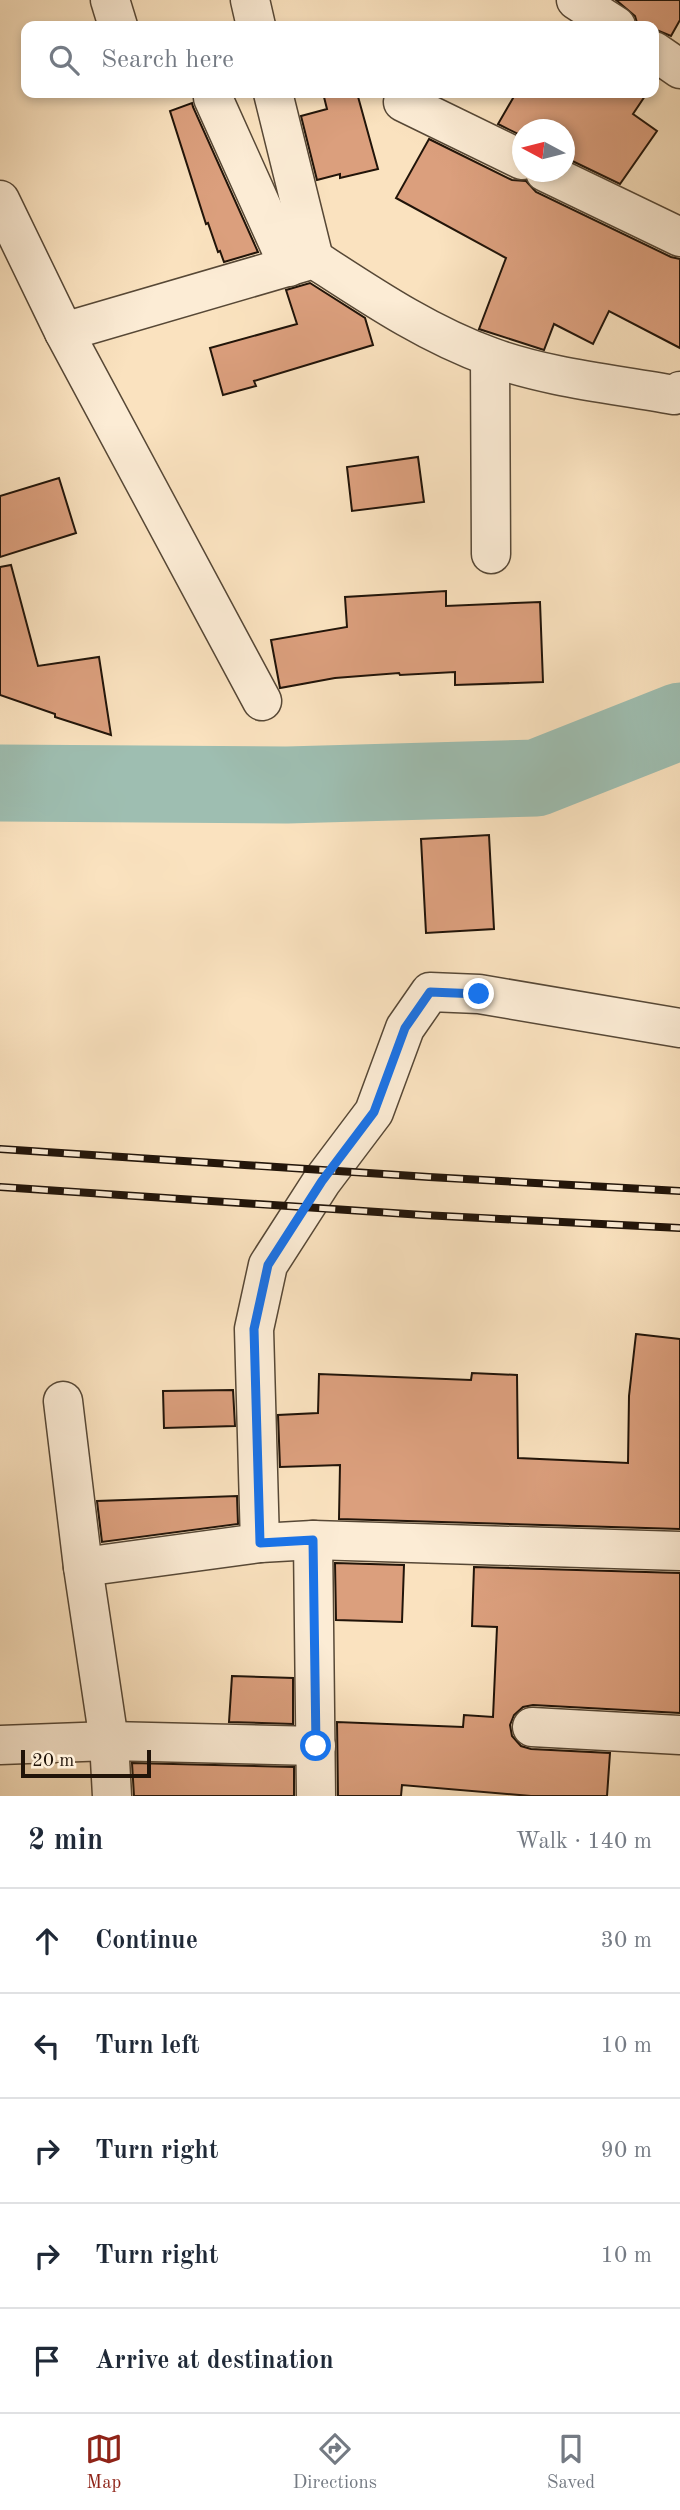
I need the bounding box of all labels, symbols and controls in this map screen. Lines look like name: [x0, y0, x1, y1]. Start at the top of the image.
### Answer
search box: [21, 21, 659, 98]
icon: search: [45, 41, 83, 79]
text: Search here: [101, 47, 234, 73]
north arrow: [512, 119, 575, 182]
route end: [463, 978, 494, 1009]
route start: [300, 1730, 331, 1761]
scale bar: [21, 1747, 150, 1779]
text: 20 m: [32, 1752, 74, 1771]
text: 2 min: [28, 1826, 103, 1856]
text: Walk · 140 m: [516, 1830, 652, 1853]
icon: ahead: [28, 1922, 66, 1960]
text: Continue: [95, 1928, 198, 1954]
text: 30 m: [601, 1929, 652, 1952]
icon: left: [28, 2027, 66, 2065]
text: Turn left: [95, 2033, 200, 2059]
text: 10 m: [601, 2034, 652, 2057]
icon: right: [28, 2132, 66, 2170]
text: Turn right: [95, 2138, 218, 2164]
text: 90 m: [601, 2139, 652, 2162]
icon: right: [28, 2237, 66, 2275]
text: Turn right: [95, 2243, 218, 2269]
text: 10 m: [601, 2244, 652, 2267]
icon: arrive: [28, 2342, 66, 2380]
text: Arrive at destination: [95, 2348, 334, 2374]
tab: Map: [85, 2430, 123, 2495]
tab: Directions: [293, 2430, 377, 2495]
tab: Saved: [547, 2430, 595, 2495]

